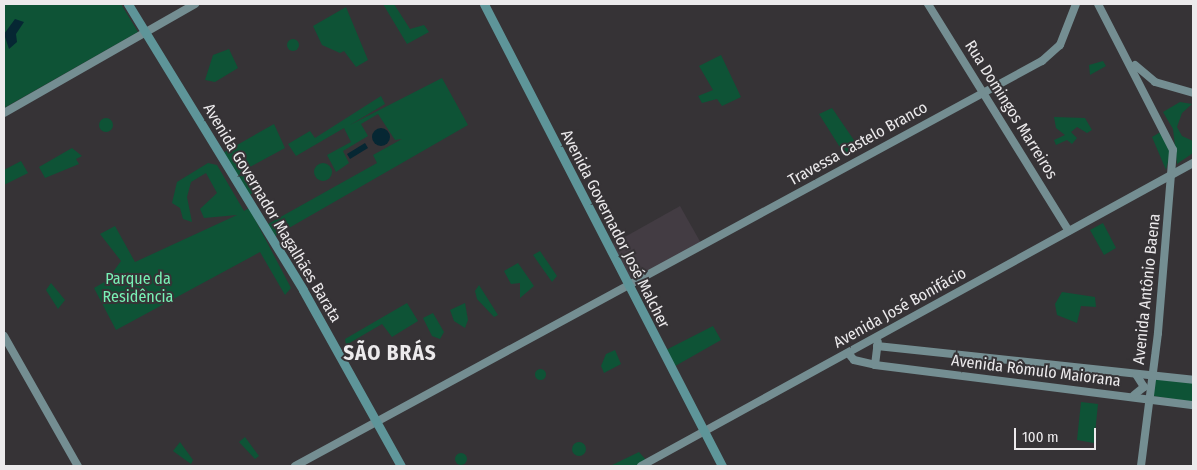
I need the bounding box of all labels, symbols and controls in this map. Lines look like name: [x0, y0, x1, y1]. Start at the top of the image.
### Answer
street label: Rua Domingos Marreiros: [961, 37, 1061, 183]
street label: Travessa Castelo Branco: [785, 98, 931, 190]
street label: Avenida Governador Magalhães Barata: [199, 100, 345, 326]
street label: Avenida Governador José Malcher: [557, 127, 673, 331]
street label: Avenida Antônio Baena: [1130, 213, 1164, 365]
street label: Avenida José Bonifácio: [830, 264, 970, 352]
park label: Parque da Residência: [103, 269, 173, 307]
district label: SÃO BRÁS: [342, 340, 438, 366]
street label: Avenida Rômulo Maiorana: [950, 351, 1122, 391]
scale bar: [1017, 418, 1100, 450]
text: 100 m: [1022, 428, 1059, 446]

